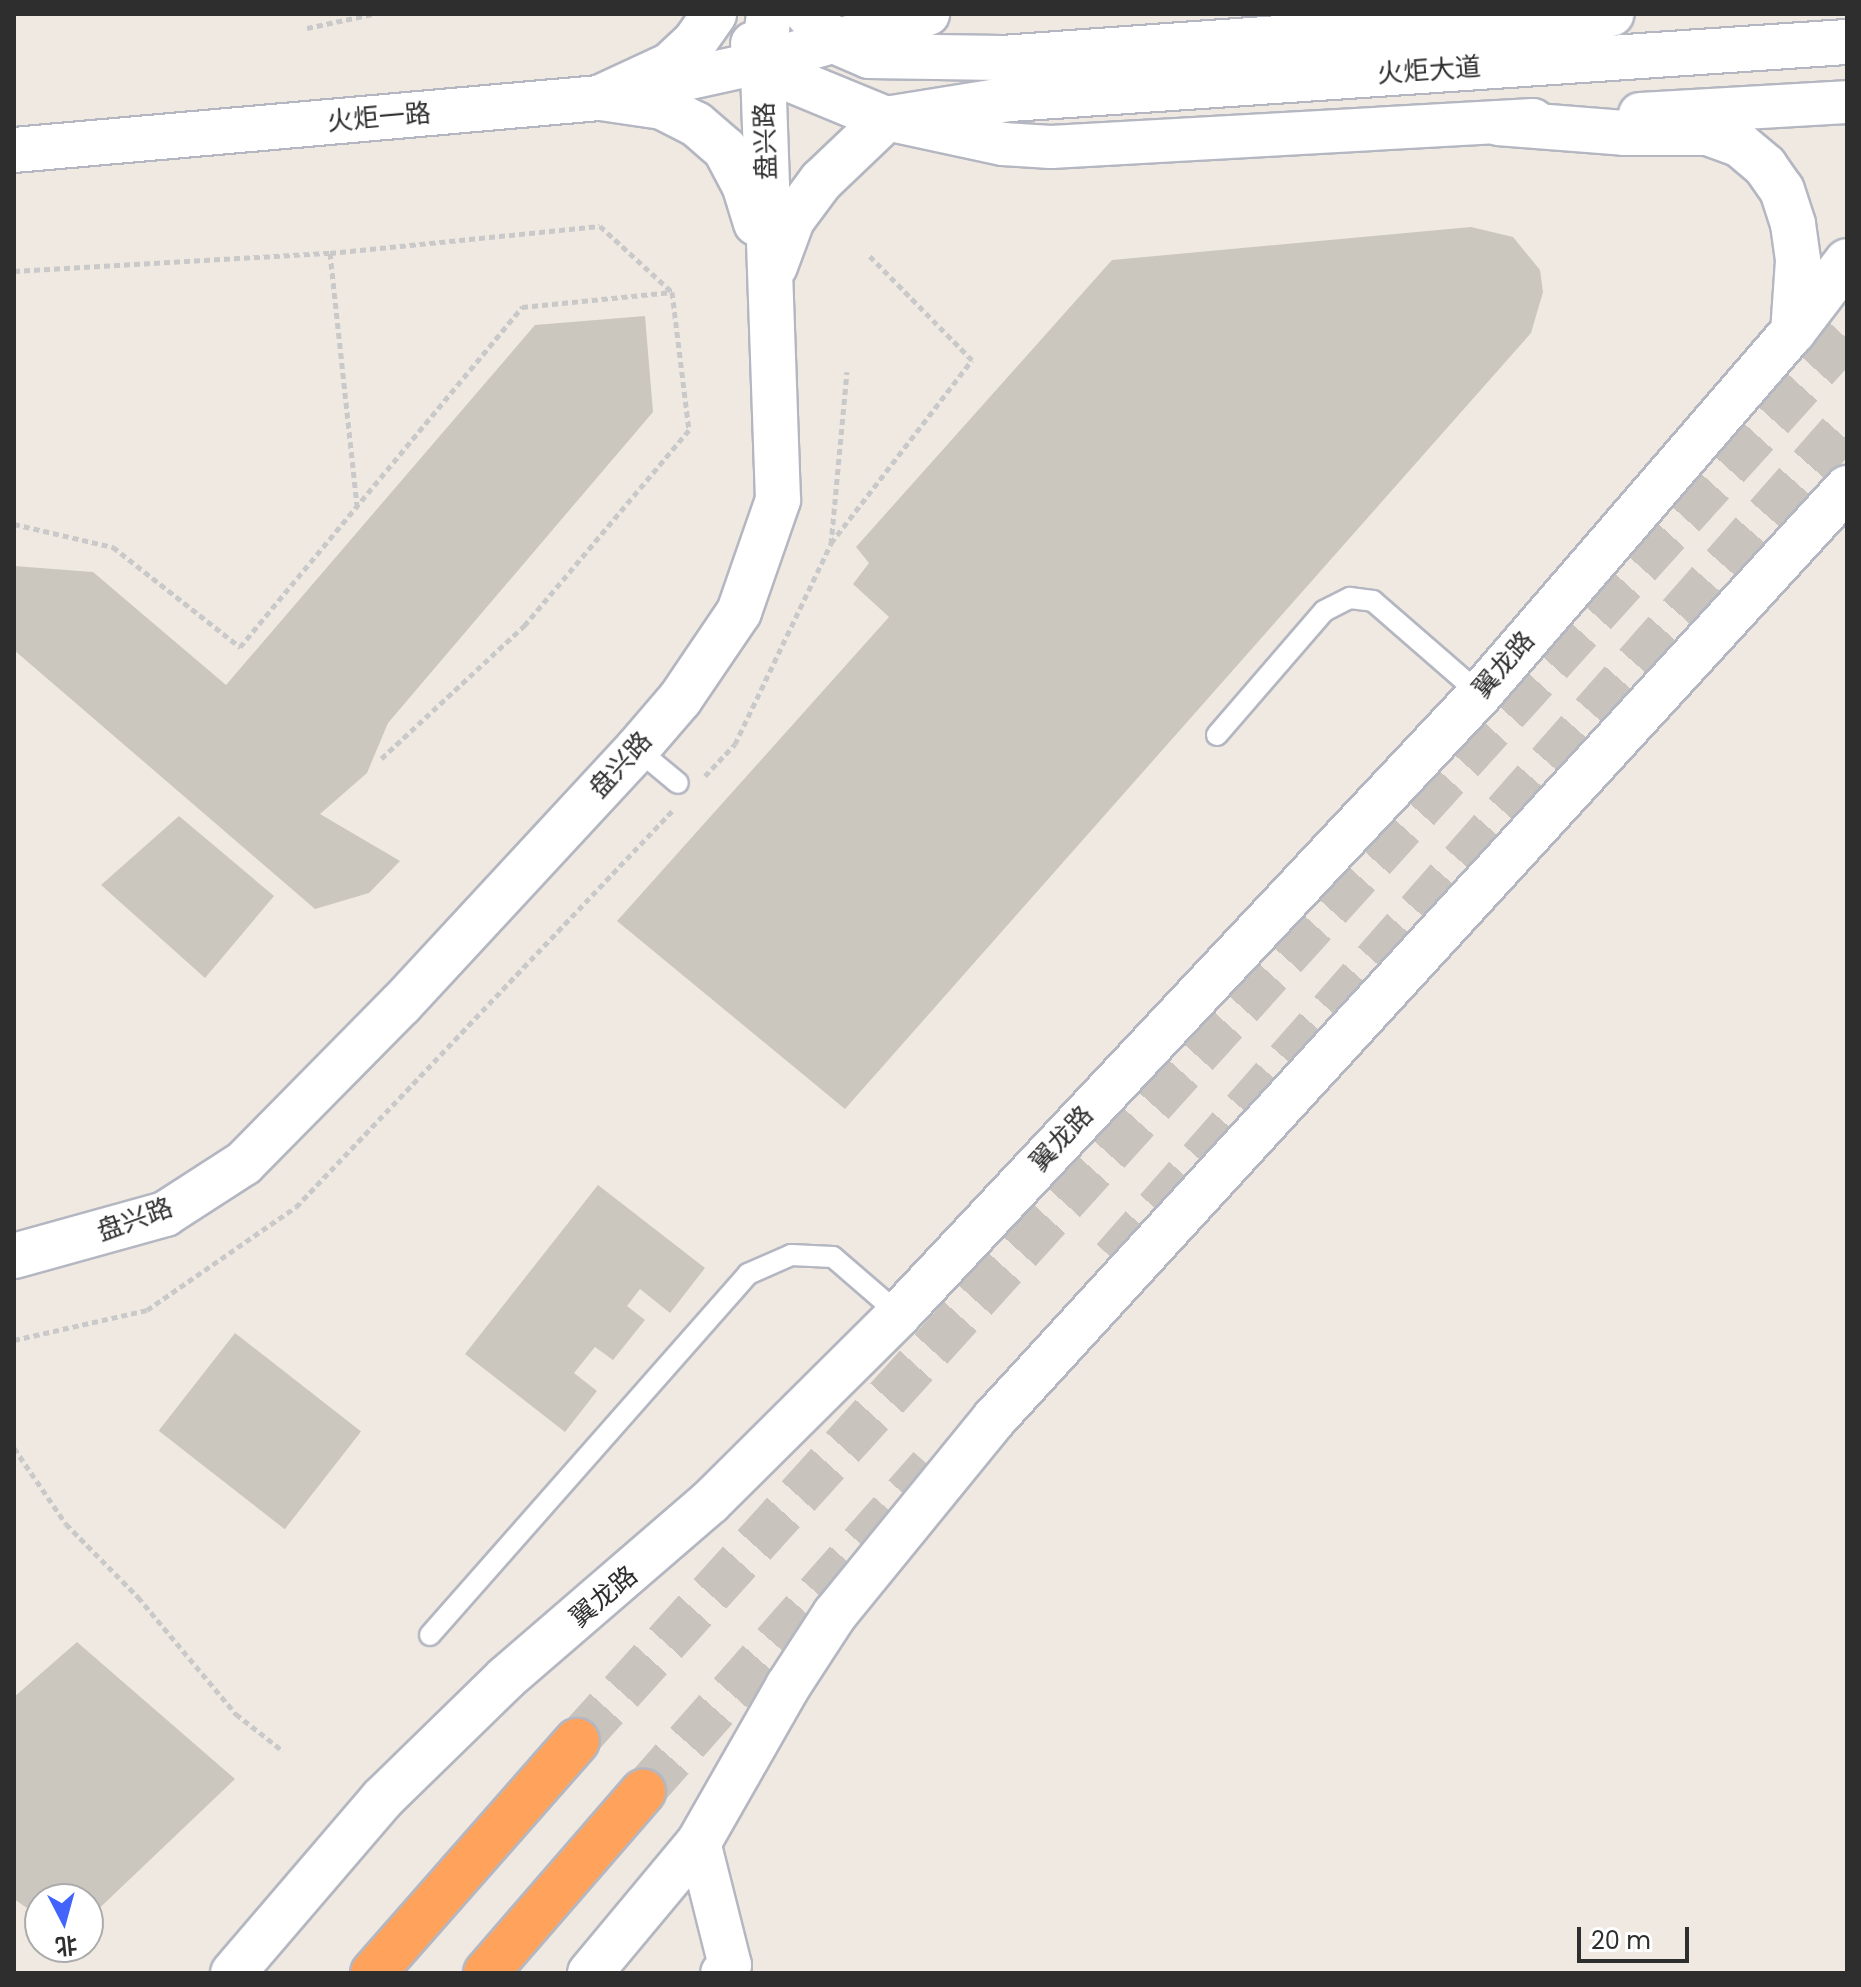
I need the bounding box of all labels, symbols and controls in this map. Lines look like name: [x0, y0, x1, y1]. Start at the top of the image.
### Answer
street label: 火炬大道: [1376, 52, 1482, 90]
street label: 火炬一路: [326, 98, 432, 138]
street label: 盘兴路: [749, 101, 783, 181]
street label: 翼龙路: [1467, 625, 1541, 705]
street label: 盘兴路: [583, 726, 659, 804]
street label: 翼龙路: [1024, 1100, 1100, 1178]
street label: 盘兴路: [93, 1192, 177, 1248]
street label: 翼龙路: [564, 1560, 644, 1634]
north arrow: [24, 1883, 104, 1963]
scale bar: [1581, 1911, 1693, 1961]
text: 20 m: [1591, 1924, 1651, 1957]
text: 北: [54, 1929, 79, 1962]

